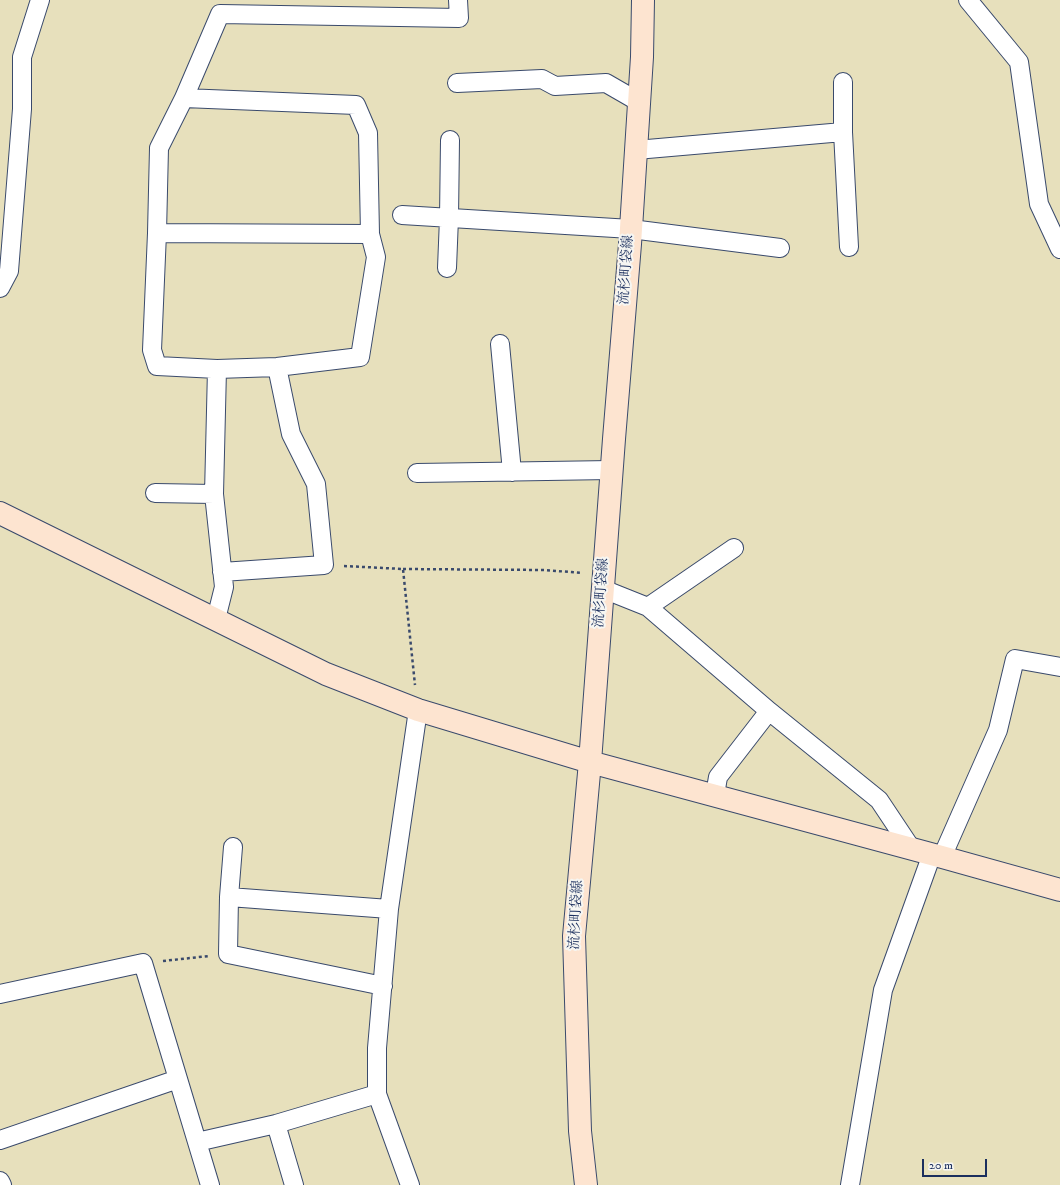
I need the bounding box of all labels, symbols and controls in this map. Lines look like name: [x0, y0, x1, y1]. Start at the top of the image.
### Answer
street label: 流杉町袋線: [616, 234, 638, 306]
street label: 流杉町袋線: [591, 557, 613, 629]
street label: 流杉町袋線: [567, 880, 587, 950]
scale bar: [924, 1151, 989, 1177]
text: 20 m: [929, 1158, 953, 1173]

